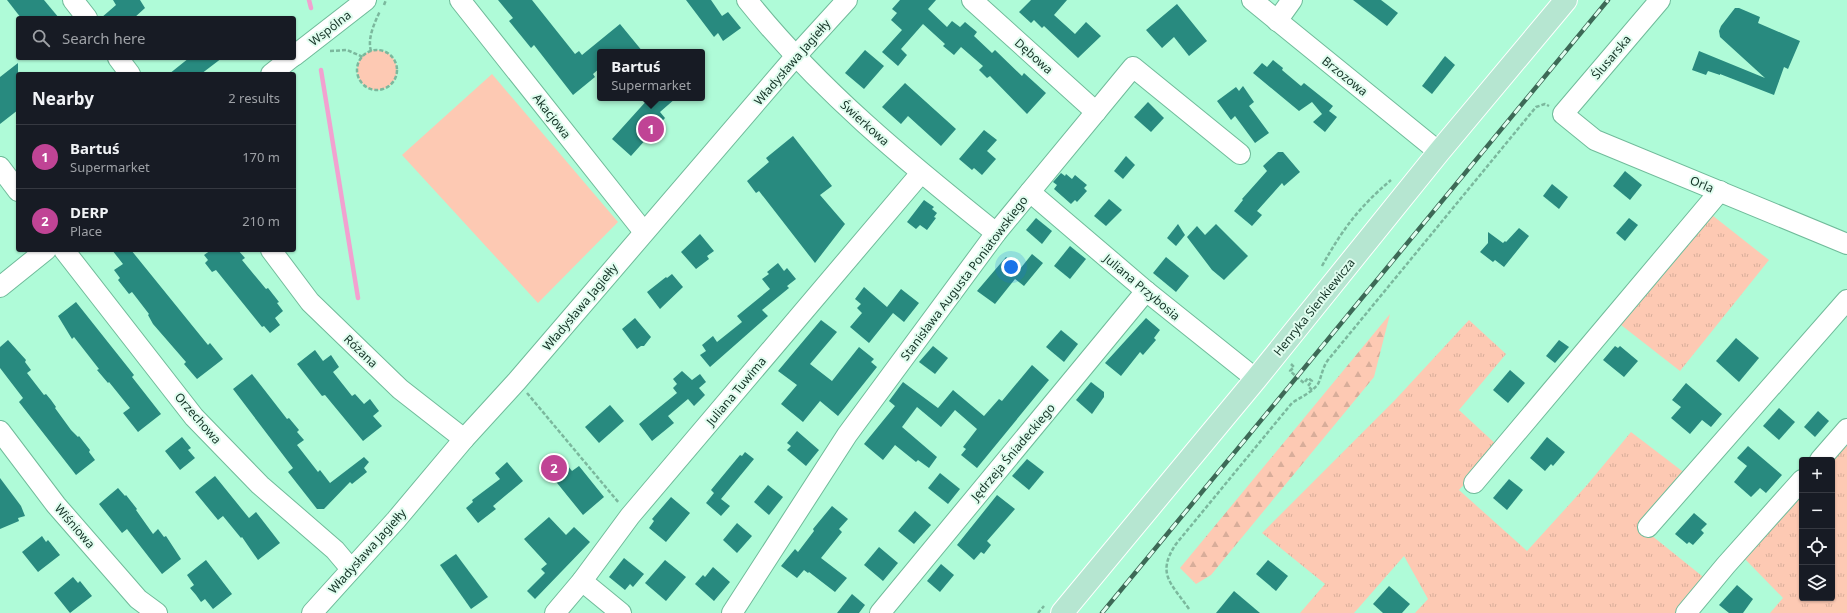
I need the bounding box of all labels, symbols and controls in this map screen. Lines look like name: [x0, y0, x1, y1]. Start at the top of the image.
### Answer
street label: Wspólna: [306, 6, 354, 50]
street label: Władysława Jagiełły: [750, 15, 835, 109]
search box: [16, 16, 296, 60]
icon: search: [30, 27, 52, 49]
text: Search here: [62, 28, 145, 48]
street label: Ślusarska: [1587, 31, 1635, 83]
street label: Dębowa: [1011, 34, 1057, 78]
popup: [597, 49, 705, 101]
street label: Brzozowa: [1319, 52, 1371, 100]
text: Bartuś: [611, 56, 661, 76]
text: Supermarket: [611, 76, 691, 94]
text: Nearby: [32, 87, 94, 110]
text: 2 results: [228, 89, 280, 107]
street label: Akacjowa: [529, 90, 575, 142]
street label: Świerkowa: [837, 96, 893, 150]
pin: 1: [638, 114, 664, 144]
text: Bartuś: [70, 138, 119, 158]
text: 1: [41, 148, 49, 166]
text: 170 m: [242, 148, 280, 166]
text: Supermarket: [70, 158, 150, 176]
street label: Orla: [1688, 171, 1716, 197]
street label: Stanisława Augusta Poniatowskiego: [896, 192, 1032, 364]
text: DERP: [70, 202, 109, 222]
text: 2: [41, 212, 49, 230]
text: 210 m: [242, 212, 280, 230]
text: Place: [70, 222, 102, 240]
street label: Juliana Przybosia: [1099, 249, 1184, 324]
street label: Henryka Sienkiewicza: [1269, 255, 1359, 359]
your location: [1001, 257, 1021, 277]
street label: Władysława Jagiełły: [538, 259, 622, 354]
street label: Różana: [340, 331, 382, 371]
street label: Juliana Tuwima: [702, 353, 770, 430]
street label: Orzechowa: [171, 389, 225, 447]
street label: Jędrzeja Śniadeckiego: [967, 400, 1059, 505]
pin: 2: [541, 453, 567, 483]
map controls: [1799, 457, 1835, 601]
button: +: [1799, 457, 1835, 493]
button: −: [1799, 493, 1835, 529]
street label: Wiśniowa: [51, 500, 99, 552]
street label: Władysława Jagiełły: [324, 504, 410, 597]
button: locate: [1799, 529, 1835, 565]
button: layers: [1799, 565, 1835, 601]

